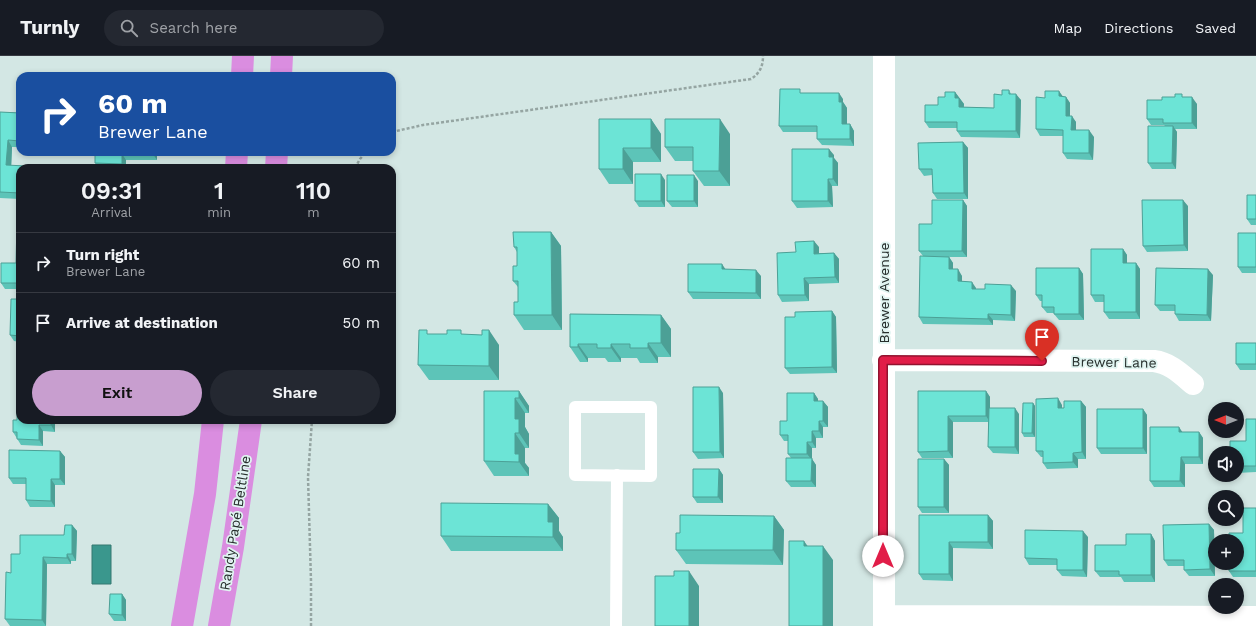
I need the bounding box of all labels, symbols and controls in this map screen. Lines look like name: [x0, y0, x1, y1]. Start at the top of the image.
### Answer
search box: [104, 10, 384, 46]
text: Turnly: [20, 16, 80, 39]
icon: search: [118, 17, 140, 39]
text: Search here: [150, 19, 237, 37]
text: Map: [1054, 20, 1082, 36]
text: Directions: [1104, 20, 1173, 36]
text: Saved: [1195, 20, 1236, 36]
text: 60 m: [98, 87, 168, 120]
icon: right: [32, 88, 84, 140]
text: Brewer Lane: [98, 121, 208, 142]
text: 09:31: [81, 177, 142, 205]
text: 1: [214, 177, 224, 205]
text: 110: [296, 177, 331, 205]
text: Arrival: [91, 205, 132, 220]
text: min: [207, 205, 231, 220]
text: m: [307, 205, 320, 220]
street label: Brewer Avenue: [876, 242, 892, 344]
text: Turn right: [66, 246, 139, 264]
icon: right: [32, 252, 54, 274]
text: 60 m: [342, 254, 380, 272]
text: Brewer Lane: [66, 264, 145, 279]
icon: arrive: [32, 312, 54, 334]
text: Arrive at destination: [66, 314, 218, 332]
text: 50 m: [343, 314, 380, 332]
pin: [1025, 320, 1059, 361]
icon: arrive: [1031, 326, 1053, 348]
street label: Brewer Lane: [1071, 353, 1157, 371]
button: Exit: [32, 370, 202, 416]
button: Share: [210, 370, 380, 416]
north arrow: [1208, 402, 1244, 438]
map controls: [1208, 402, 1244, 614]
button: sound: [1208, 446, 1244, 482]
street label: Randy Papé Beltline: [216, 454, 254, 592]
button: search: [1208, 490, 1244, 526]
button: +: [1208, 534, 1244, 570]
position arrow: [862, 535, 904, 577]
button: −: [1208, 578, 1244, 614]

